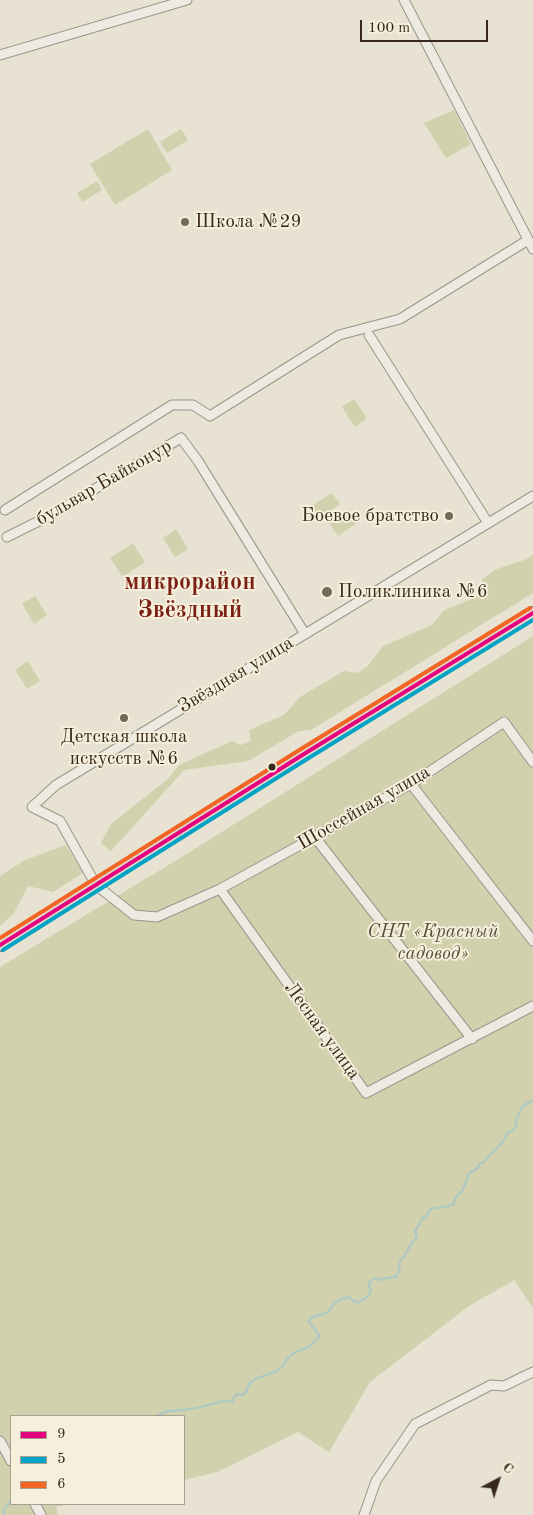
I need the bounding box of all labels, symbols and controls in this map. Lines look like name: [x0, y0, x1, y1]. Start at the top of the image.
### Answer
scale bar: [363, 10, 490, 42]
text: 100 m: [368, 21, 410, 36]
place label: Школа №29: [195, 211, 302, 233]
marker: Школа №29: [179, 216, 191, 228]
street label: бульвар Байконур: [32, 435, 176, 531]
place label: Боевое братство: [301, 505, 439, 527]
marker: Боевое братство: [443, 510, 455, 522]
district label: микрорайон Звёздный: [124, 569, 256, 625]
place label: Поликлиника №6: [338, 581, 488, 603]
marker: Поликлиника №6: [320, 585, 334, 599]
street label: Звёздная улица: [174, 632, 298, 718]
marker: Детская школа искусств №6: [118, 712, 130, 724]
place label: Детская школа искусств №6: [61, 726, 187, 770]
street label: Шоссейная улица: [294, 761, 434, 855]
unlabelled marker: [267, 762, 277, 772]
park label: СНТ «Красный садовод»: [367, 921, 499, 965]
street label: Лесная улица: [279, 978, 365, 1084]
legend: [10, 1415, 185, 1505]
text: 9: [57, 1427, 66, 1442]
text: 5: [57, 1452, 66, 1467]
north arrow: [473, 1455, 523, 1505]
text: С: [500, 1460, 516, 1477]
text: 6: [57, 1477, 66, 1492]

